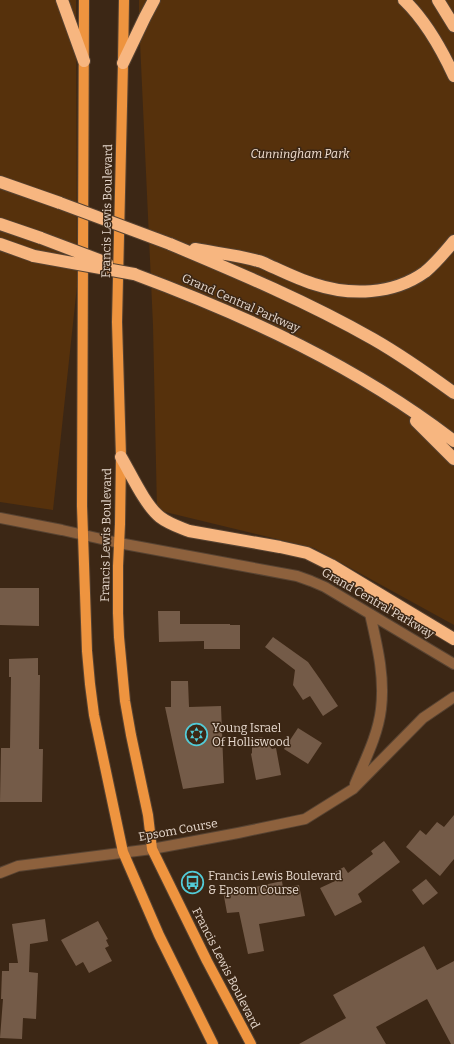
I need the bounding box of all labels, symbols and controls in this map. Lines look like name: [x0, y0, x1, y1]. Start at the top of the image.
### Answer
street label: Francis Lewis Boulevard: [99, 144, 115, 278]
park label: Cunningham Park: [251, 147, 350, 161]
street label: Grand Central Parkway: [180, 271, 303, 336]
street label: Francis Lewis Boulevard: [98, 468, 114, 602]
street label: Grand Central Parkway: [319, 565, 437, 641]
place label: Young Israel Of Holliswood: [212, 721, 290, 749]
synagogue icon: Young Israel Of Holliswood: [184, 722, 210, 748]
street label: Epsom Course: [137, 816, 219, 844]
place label: Francis Lewis Boulevard & Epsom Course: [208, 869, 342, 897]
bus stop icon: Francis Lewis Boulevard & Epsom Course: [179, 870, 205, 896]
street label: Francis Lewis Boulevard: [189, 905, 263, 1031]

